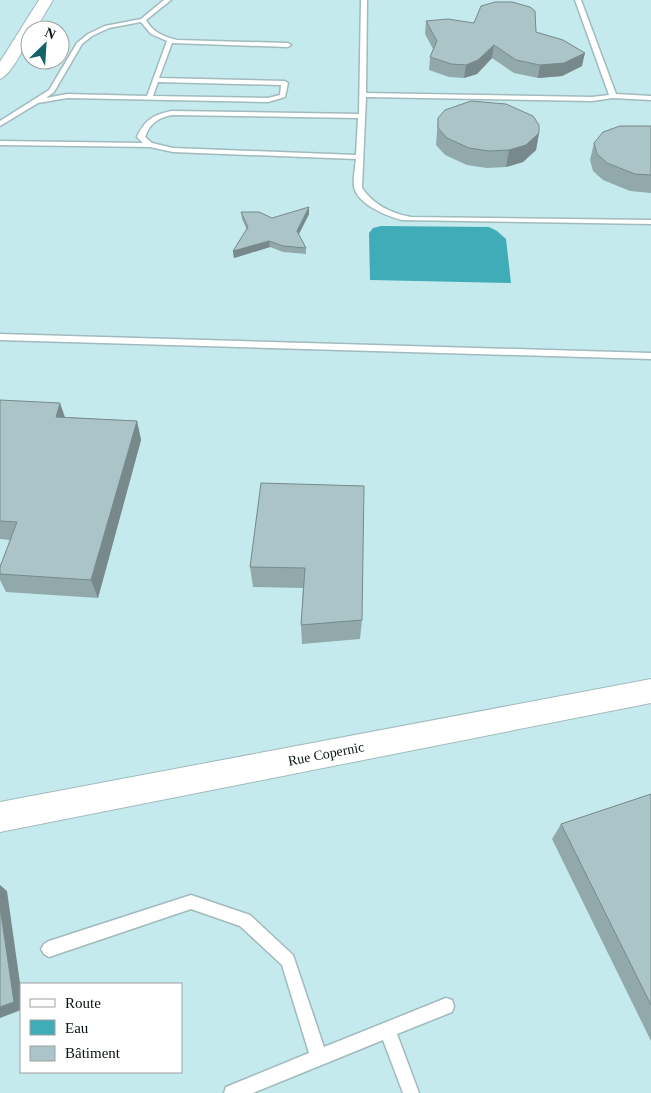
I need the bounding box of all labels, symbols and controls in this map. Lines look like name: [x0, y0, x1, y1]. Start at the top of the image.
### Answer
north arrow: [20, 20, 70, 70]
text: N: [43, 25, 58, 43]
street label: Rue Copernic: [287, 739, 365, 769]
legend: [20, 983, 182, 1073]
text: Route: [65, 995, 101, 1011]
text: Eau: [65, 1020, 89, 1036]
text: Bâtiment: [65, 1045, 121, 1061]

